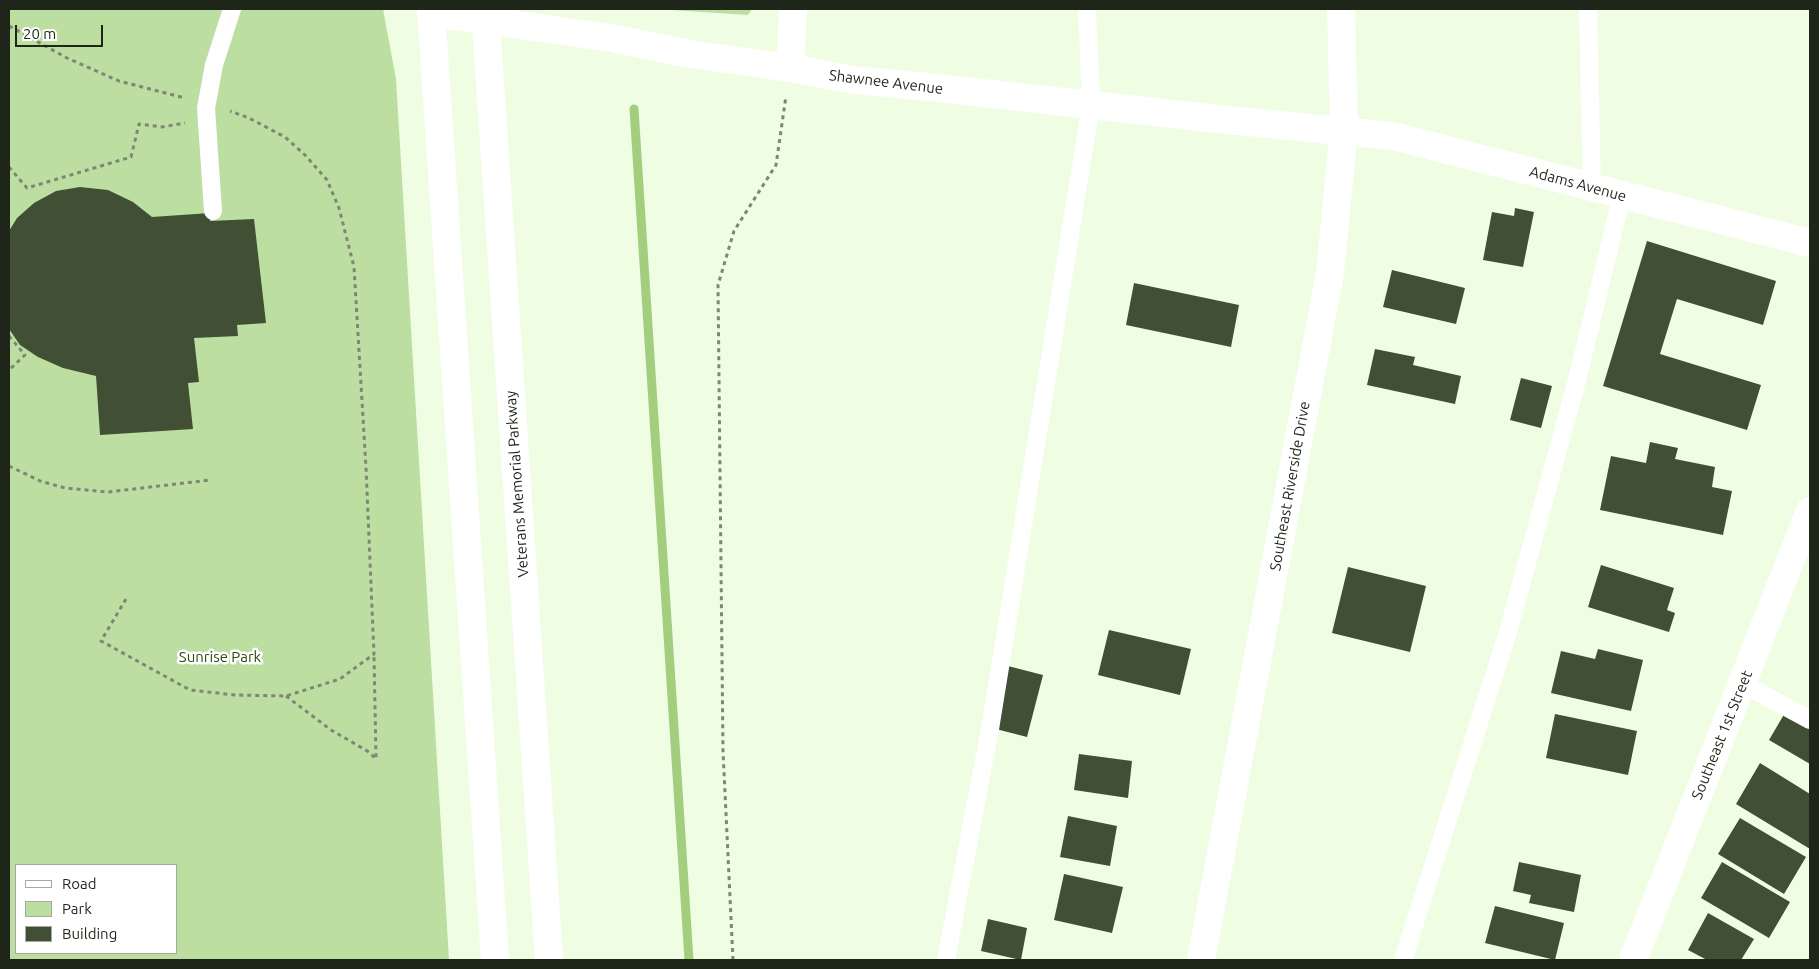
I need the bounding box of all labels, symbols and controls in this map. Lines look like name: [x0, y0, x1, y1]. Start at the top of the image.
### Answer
scale bar: [18, 15, 105, 47]
text: 20 m: [23, 25, 56, 42]
street label: Shawnee Avenue: [828, 66, 944, 98]
street label: Adams Avenue: [1528, 162, 1628, 206]
street label: Veterans Memorial Parkway: [501, 390, 533, 578]
street label: Southeast Riverside Drive: [1266, 400, 1314, 572]
park label: Sunrise Park: [179, 648, 261, 666]
street label: Southeast 1st Street: [1688, 668, 1756, 802]
legend: [15, 864, 178, 954]
text: Road: [62, 875, 97, 892]
text: Park: [62, 900, 92, 917]
text: Building: [62, 925, 117, 942]

